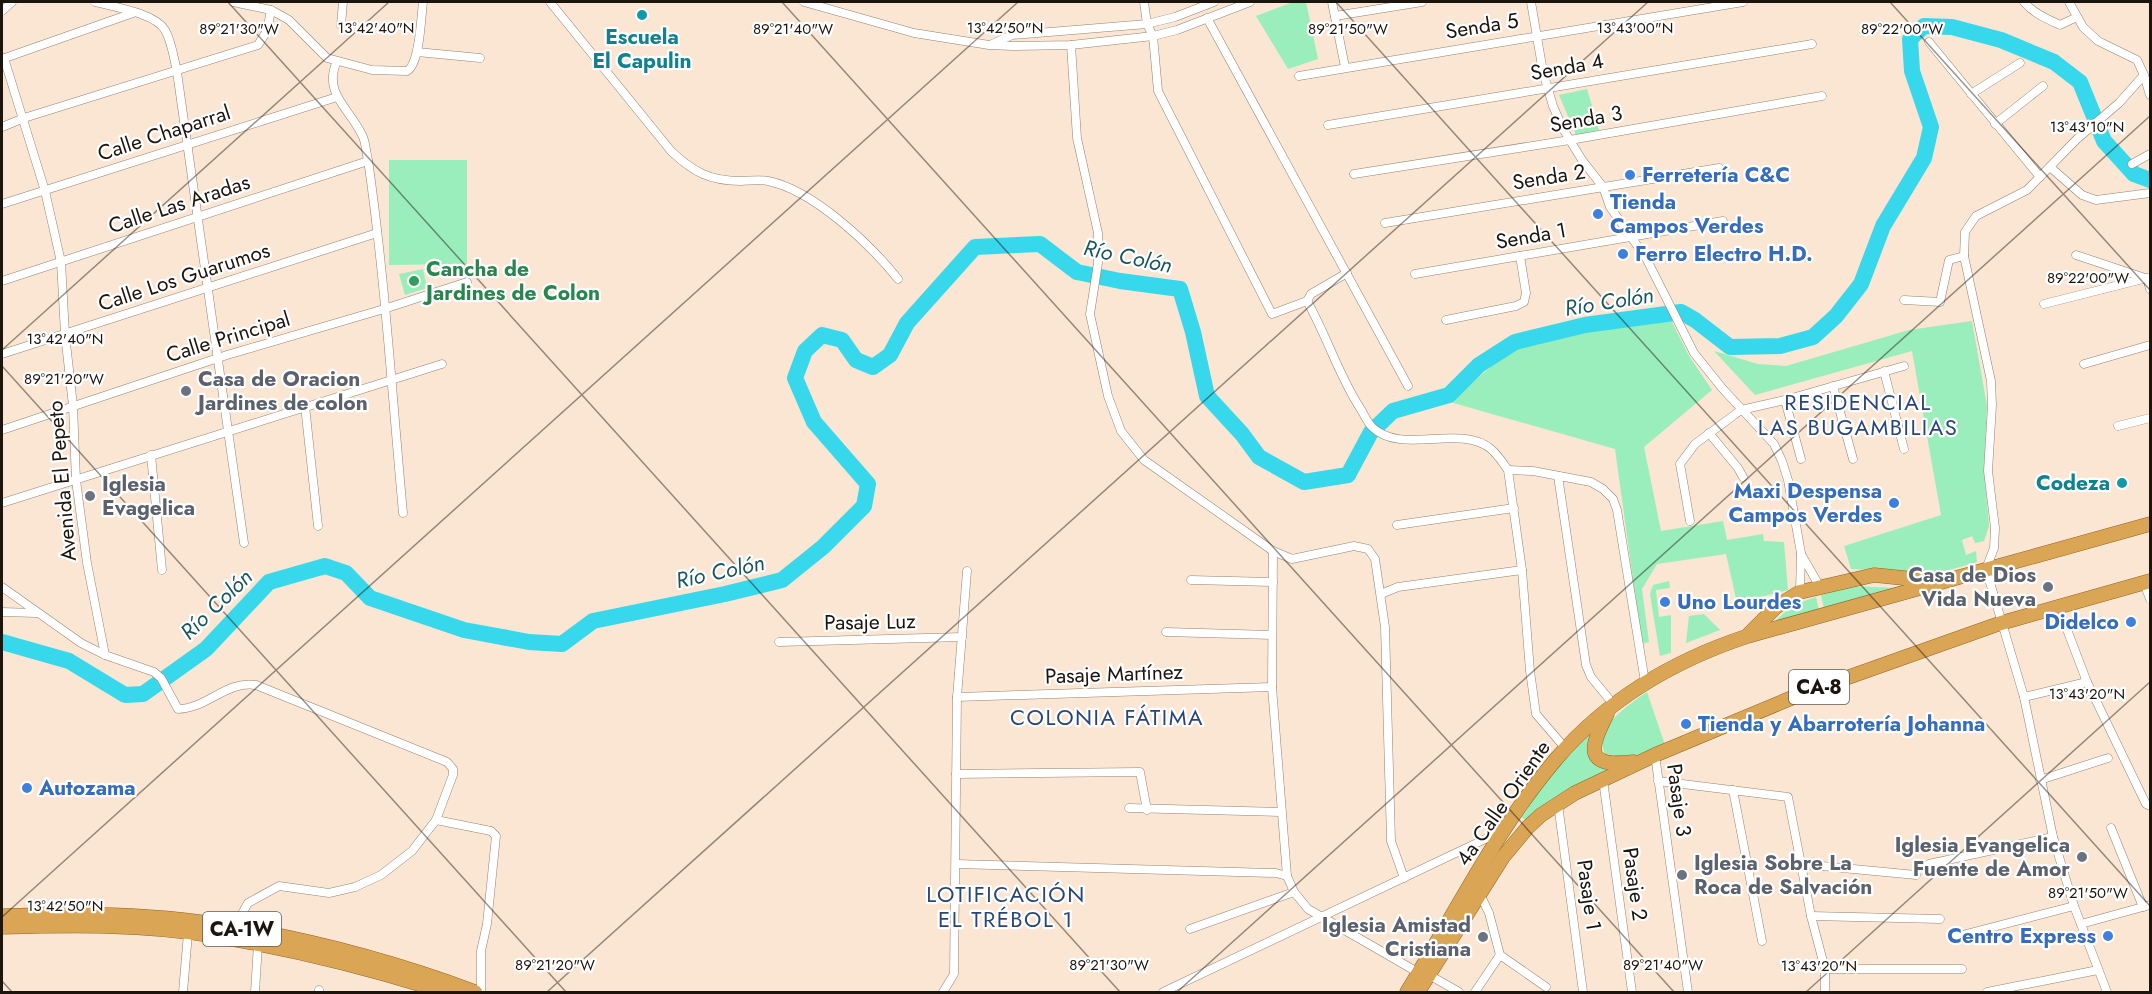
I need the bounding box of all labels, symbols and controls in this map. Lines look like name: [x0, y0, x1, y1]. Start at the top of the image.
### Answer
street label: Senda 5: [1443, 5, 1521, 47]
marker: Escuela El Capulin: [635, 8, 649, 22]
text: 13°42'40"N: [337, 17, 415, 39]
text: 13°42'50"N: [967, 17, 1043, 39]
text: 13°43'00"N: [1597, 17, 1673, 39]
text: 89°21'30"W: [199, 18, 279, 40]
text: 89°21'40"W: [753, 18, 833, 40]
text: 89°21'50"W: [1308, 18, 1388, 40]
text: 89°22'00"W: [1861, 18, 1943, 40]
place label: Escuela El Capulin: [592, 22, 692, 76]
street label: Senda 4: [1528, 46, 1606, 88]
street label: Calle Chaparral: [94, 97, 234, 169]
street label: Senda 3: [1547, 98, 1625, 140]
text: 13°43'10"N: [2050, 116, 2124, 138]
street label: Senda 2: [1510, 156, 1588, 198]
place label: Ferretería C&C: [1642, 160, 1790, 190]
street label: Calle Las Aradas: [104, 167, 254, 241]
marker: Ferretería C&C: [1623, 168, 1637, 182]
place label: Tienda Campos Verdes: [1610, 187, 1764, 241]
marker: Tienda Campos Verdes: [1591, 207, 1605, 221]
street label: Senda 1: [1493, 215, 1569, 257]
water label: Río Colón: [1081, 231, 1175, 281]
street label: Calle Los Guarumos: [94, 235, 274, 319]
place label: Ferro Electro H.D.: [1635, 239, 1813, 269]
marker: Ferro Electro H.D.: [1616, 247, 1630, 261]
place label: Cancha de Jardines de Colon: [422, 254, 600, 308]
text: 89°22'00"W: [2047, 267, 2129, 289]
marker: Cancha de Jardines de Colon: [407, 274, 421, 288]
water label: Río Colón: [1562, 278, 1656, 324]
street label: Calle Principal: [162, 304, 294, 370]
text: 13°42'40"N: [26, 328, 104, 350]
place label: Casa de Oracion Jardines de colon: [194, 364, 368, 418]
text: 89°21'20"W: [24, 368, 104, 390]
marker: Casa de Oracion Jardines de colon: [179, 384, 193, 398]
district label: RESIDENCIAL LAS BUGAMBILIAS: [1758, 386, 1958, 443]
street label: Avenida El Pepeto: [40, 399, 84, 563]
place label: Codeza: [2036, 468, 2110, 498]
place label: Iglesia Evagelica: [102, 469, 195, 523]
place label: Maxi Despensa Campos Verdes: [1729, 476, 1882, 530]
marker: Codeza: [2115, 476, 2129, 490]
marker: Iglesia Evagelica: [83, 489, 97, 503]
marker: Maxi Despensa Campos Verdes: [1887, 496, 1901, 510]
water label: Río Colón: [673, 546, 767, 596]
place label: Casa de Dios Vida Nueva: [1908, 560, 2036, 614]
water label: Río Colón: [173, 561, 259, 647]
marker: Casa de Dios Vida Nueva: [2041, 580, 2055, 594]
place label: Uno Lourdes: [1677, 587, 1802, 617]
marker: Uno Lourdes: [1658, 595, 1672, 609]
street label: Pasaje Luz: [824, 606, 916, 638]
place label: Didelco: [2044, 607, 2119, 637]
marker: Didelco: [2124, 615, 2138, 629]
street label: Pasaje Martínez: [1045, 657, 1184, 691]
road number: CA-8: [1789, 670, 1849, 704]
text: 13°43'20"N: [2049, 683, 2125, 705]
district label: COLONIA FÁTIMA: [1010, 701, 1204, 733]
place label: Tienda y Abarrotería Johanna: [1698, 709, 1985, 739]
marker: Tienda y Abarrotería Johanna: [1679, 717, 1693, 731]
street label: 4a Calle Oriente: [1449, 734, 1558, 872]
street label: Pasaje 3: [1659, 762, 1699, 838]
place label: Autozama: [38, 773, 136, 803]
marker: Autozama: [20, 781, 34, 795]
place label: Iglesia Evangelica Fuente de Amor: [1895, 830, 2070, 884]
street label: Pasaje 2: [1615, 845, 1655, 923]
place label: Iglesia Sobre La Roca de Salvación: [1694, 848, 1872, 902]
marker: Iglesia Evangelica Fuente de Amor: [2075, 850, 2089, 864]
street label: Pasaje 1: [1569, 858, 1609, 932]
marker: Iglesia Sobre La Roca de Salvación: [1675, 868, 1689, 882]
district label: LOTIFICACIÓN EL TRÉBOL 1: [926, 878, 1086, 935]
text: 89°21'50"W: [2048, 882, 2128, 904]
text: 13°42'50"N: [27, 895, 103, 917]
place label: Iglesia Amistad Cristiana: [1322, 910, 1471, 964]
road number: CA-1W: [203, 912, 281, 946]
place label: Centro Express: [1947, 921, 2096, 951]
marker: Centro Express: [2101, 929, 2115, 943]
marker: Iglesia Amistad Cristiana: [1476, 930, 1490, 944]
text: 89°21'20"W: [515, 954, 595, 976]
text: 89°21'30"W: [1069, 954, 1149, 976]
text: 89°21'40"W: [1623, 954, 1703, 976]
text: 13°43'20"N: [1781, 955, 1857, 977]

